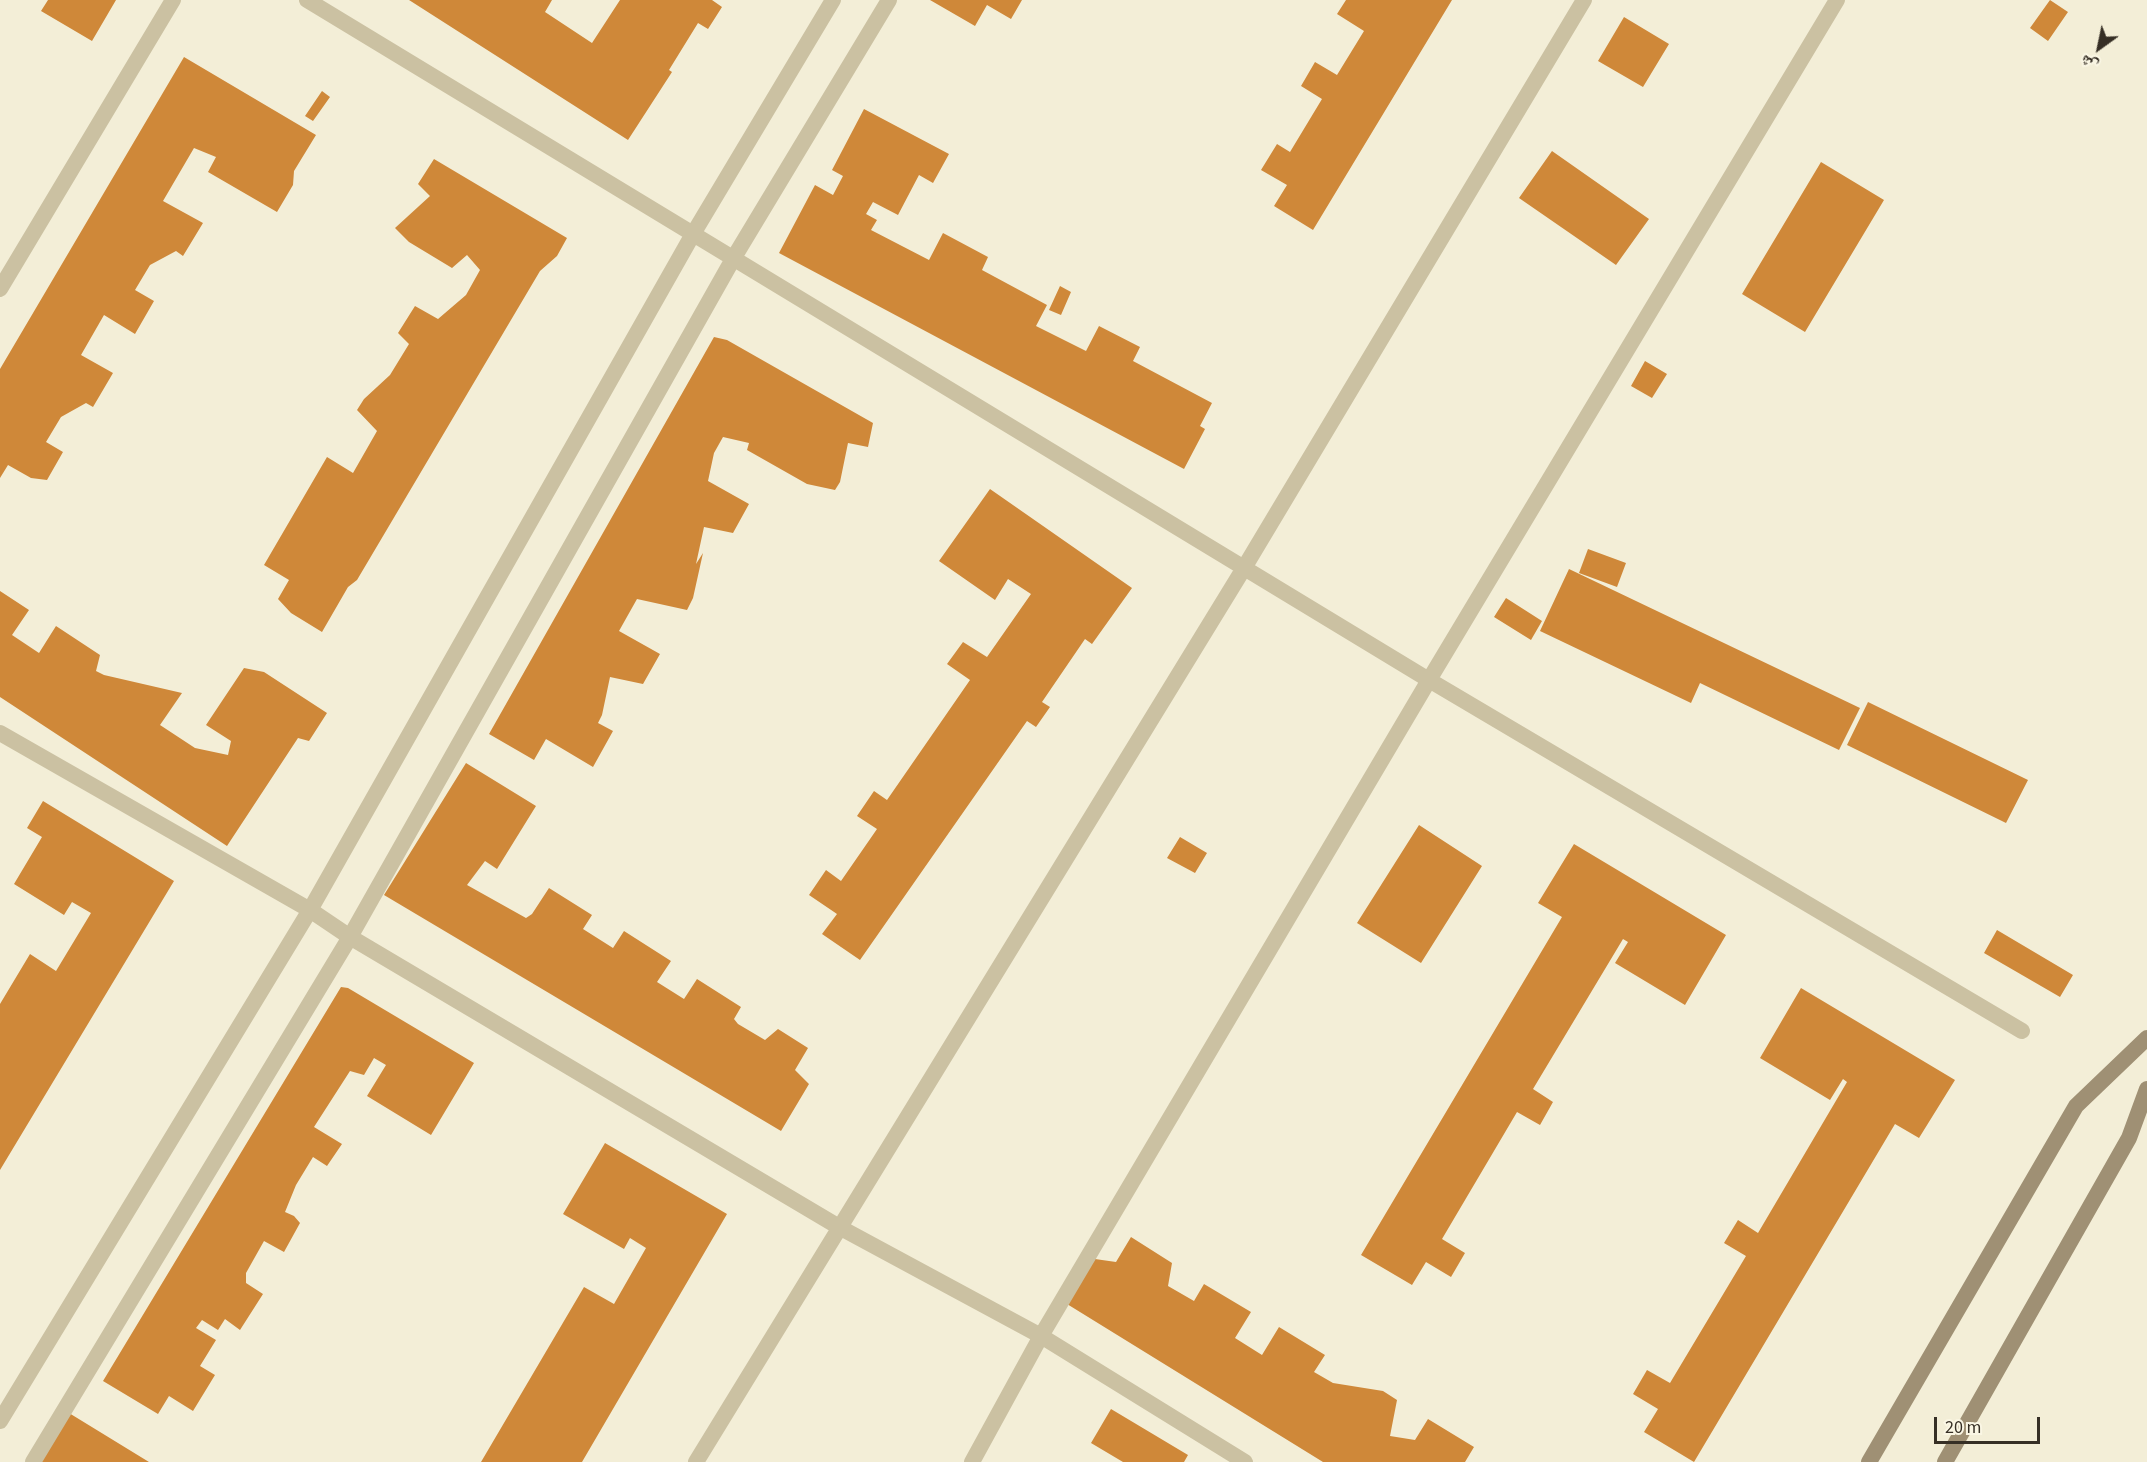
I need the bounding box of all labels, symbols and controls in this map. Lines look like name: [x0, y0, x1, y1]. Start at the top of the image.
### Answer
north arrow: [2069, 18, 2129, 78]
text: ش: [2076, 49, 2102, 77]
scale bar: [1937, 1405, 2044, 1443]
text: 20 m: [1945, 1415, 1981, 1440]

